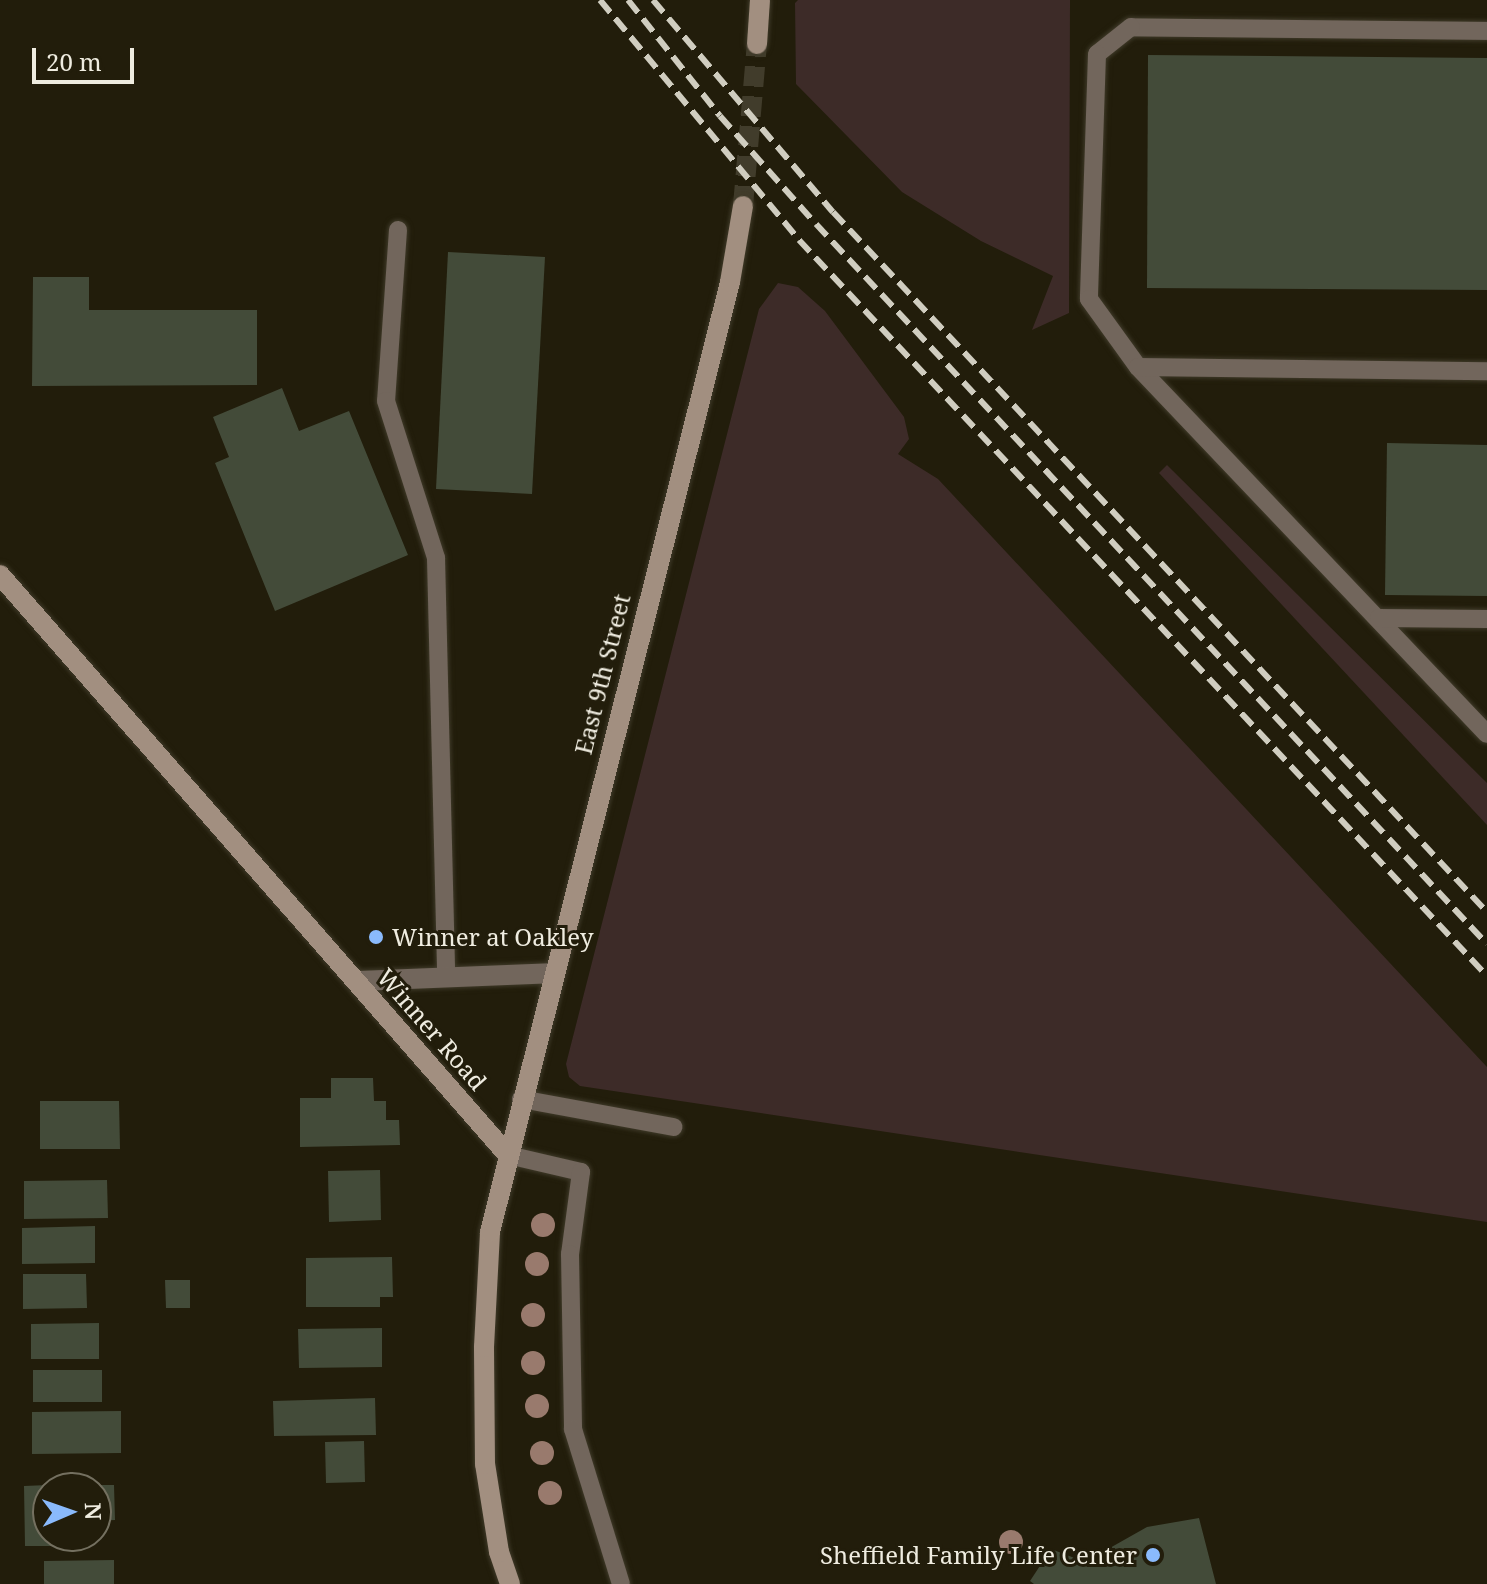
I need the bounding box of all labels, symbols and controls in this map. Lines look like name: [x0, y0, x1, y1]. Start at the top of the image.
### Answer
scale bar: [36, 32, 138, 82]
text: 20 m: [46, 45, 102, 78]
street label: East 9th Street: [568, 591, 636, 757]
place label: Winner at Oakley: [392, 923, 594, 951]
marker: Winner at Oakley: [367, 928, 385, 946]
street label: Winner Road: [371, 962, 493, 1096]
north arrow: [32, 1472, 112, 1552]
text: N: [79, 1502, 109, 1520]
place label: Sheffield Family Life Center: [820, 1541, 1137, 1569]
marker: Sheffield Family Life Center: [1144, 1546, 1162, 1564]

